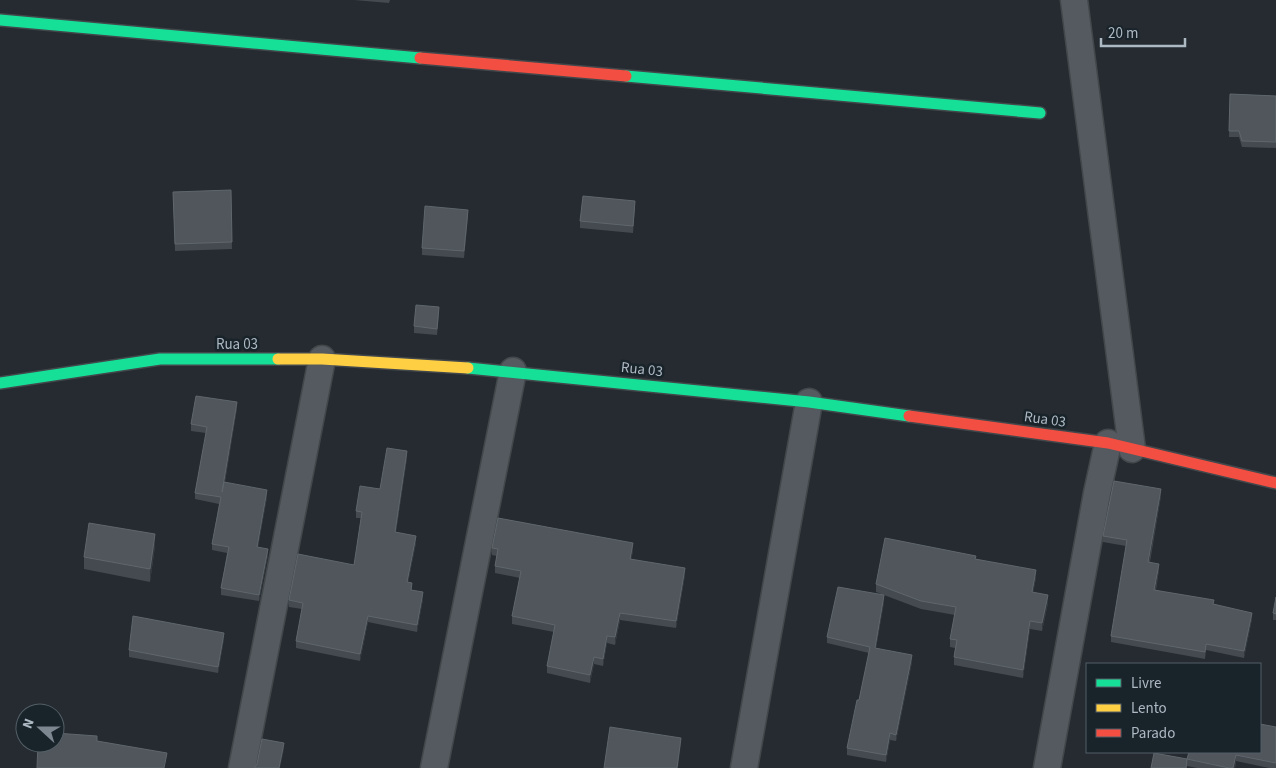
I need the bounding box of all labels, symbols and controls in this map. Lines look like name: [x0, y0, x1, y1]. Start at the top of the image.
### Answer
scale bar: [1101, 15, 1185, 47]
text: 20 m: [1108, 23, 1138, 44]
street label: Rua 03: [216, 334, 258, 355]
street label: Rua 03: [620, 357, 664, 382]
street label: Rua 03: [1023, 406, 1067, 433]
legend: [1086, 663, 1261, 753]
text: Livre: [1131, 673, 1161, 694]
text: Lento: [1131, 698, 1167, 719]
north arrow: [15, 703, 65, 753]
text: N: [18, 716, 40, 732]
text: Parado: [1131, 723, 1175, 744]

